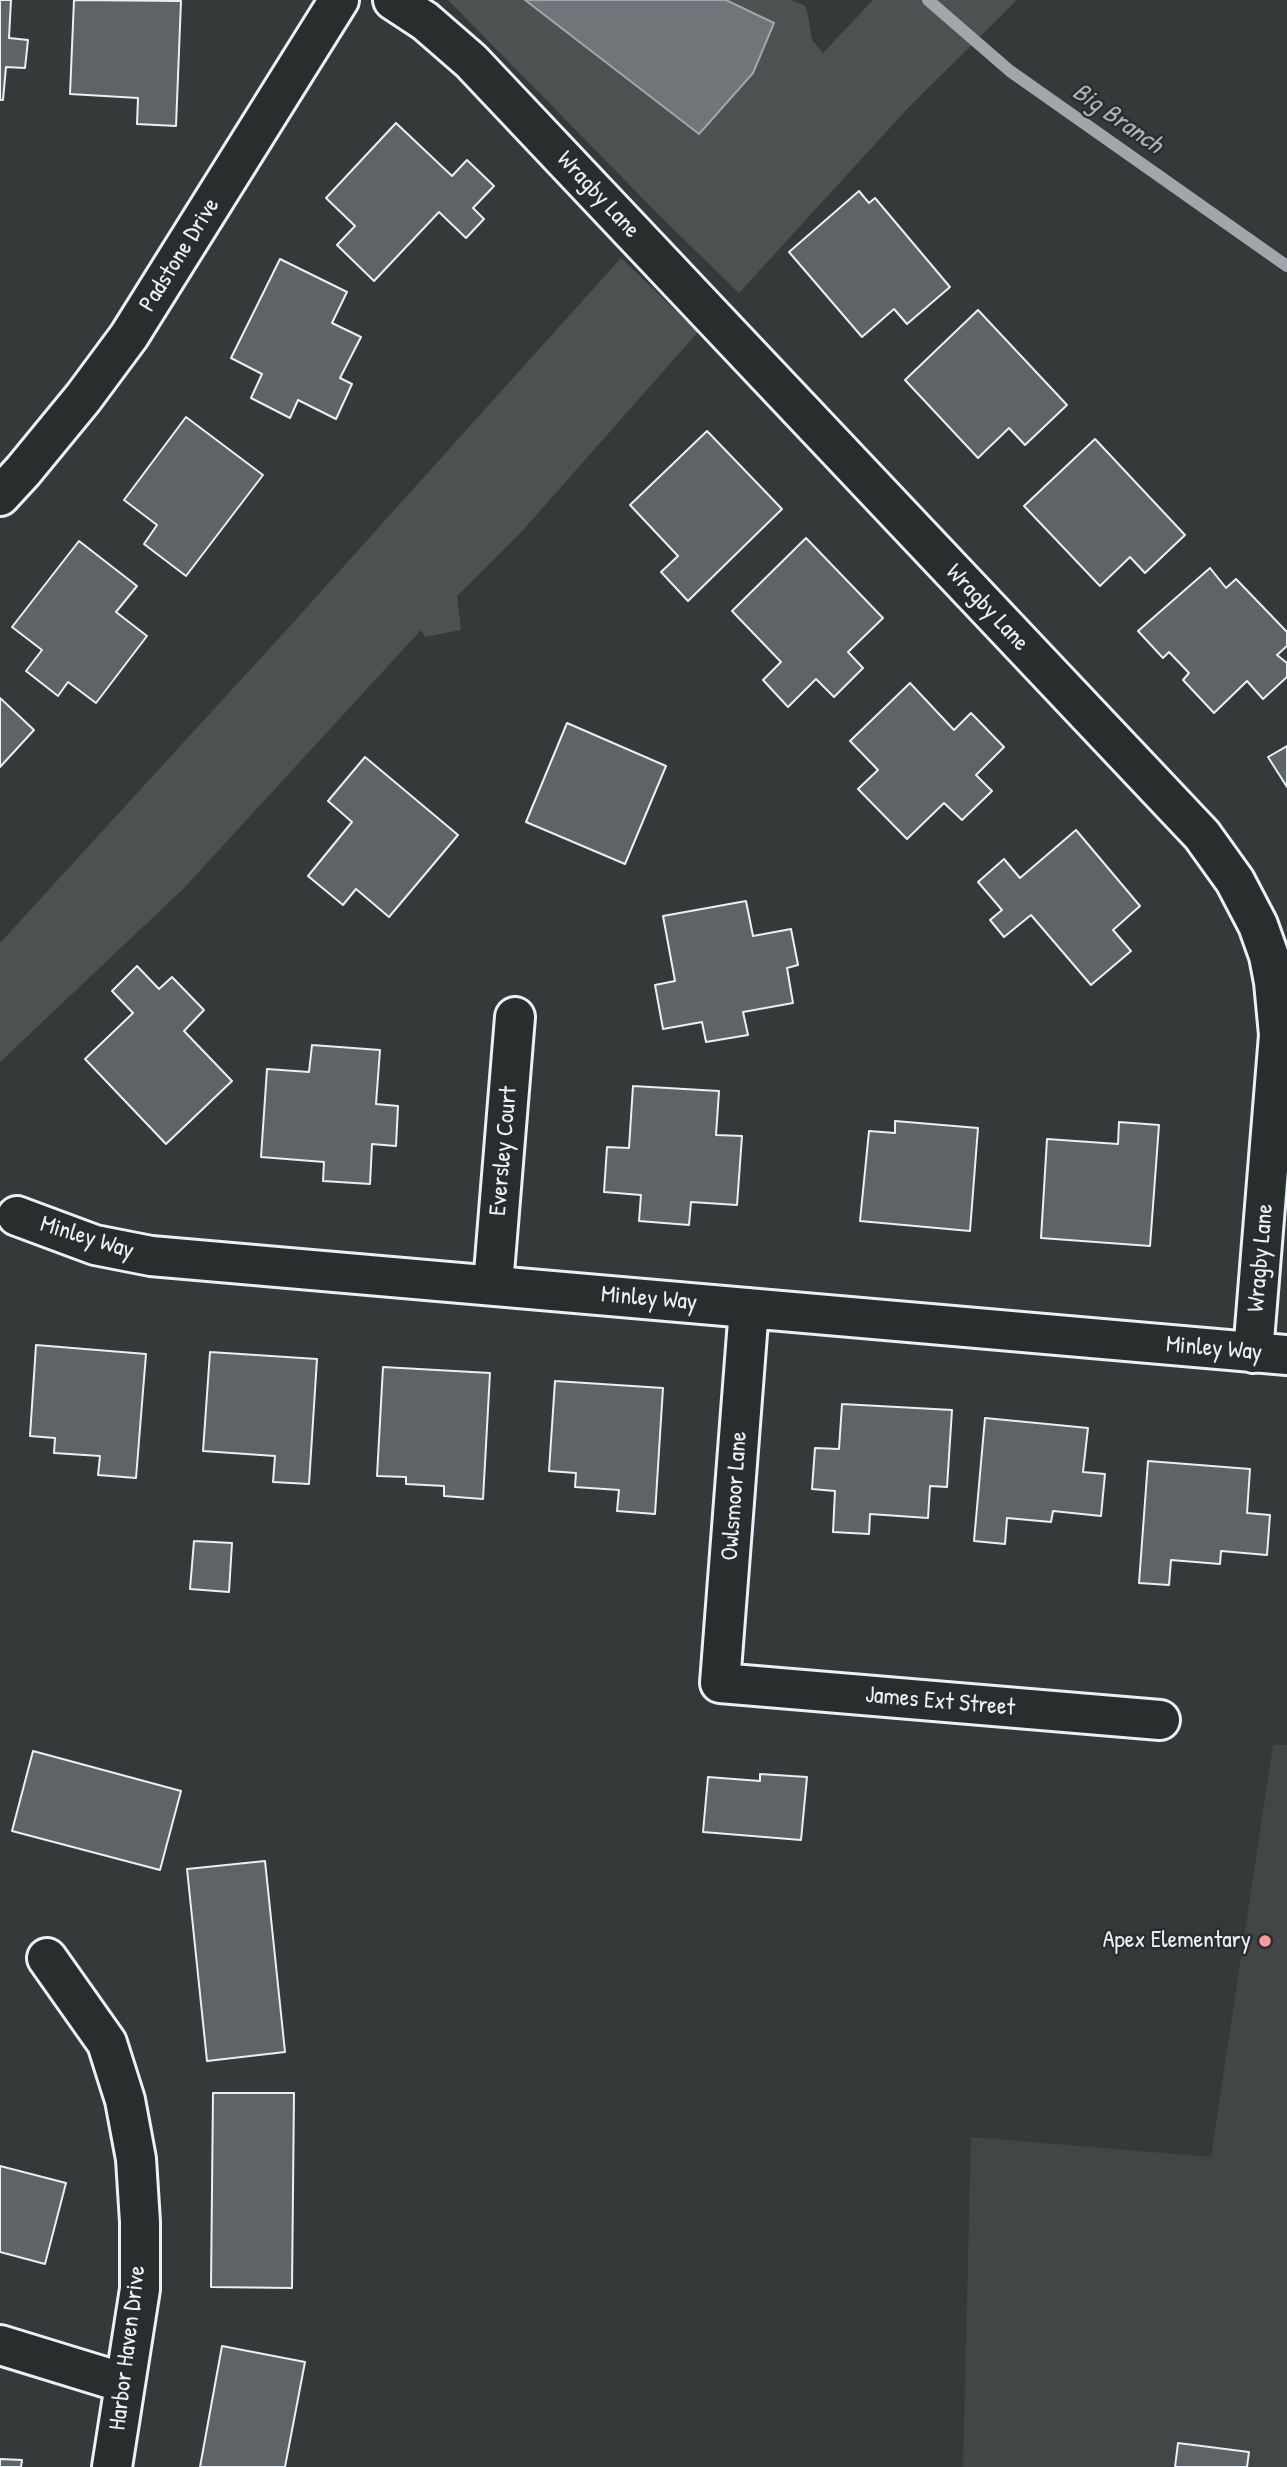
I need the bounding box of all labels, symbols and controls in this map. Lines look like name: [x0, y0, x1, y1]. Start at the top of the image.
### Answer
water label: Big Branch: [1066, 77, 1168, 161]
street label: Wragby Lane: [551, 146, 645, 244]
street label: Padstone Drive: [134, 193, 226, 317]
street label: Wragby Lane: [940, 559, 1034, 657]
street label: Eversley Court: [484, 1085, 524, 1217]
street label: Wragby Lane: [1242, 1203, 1280, 1313]
street label: Minley Way: [37, 1210, 137, 1266]
street label: Minley Way: [600, 1280, 698, 1318]
street label: Minley Way: [1165, 1330, 1263, 1368]
street label: Owlsmoor Lane: [716, 1431, 754, 1561]
street label: James Ext Street: [864, 1681, 1016, 1723]
place label: Apex Elementary: [1103, 1927, 1251, 1955]
marker: Apex Elementary: [1257, 1933, 1273, 1949]
street label: Harbor Haven Drive: [104, 2264, 152, 2432]

